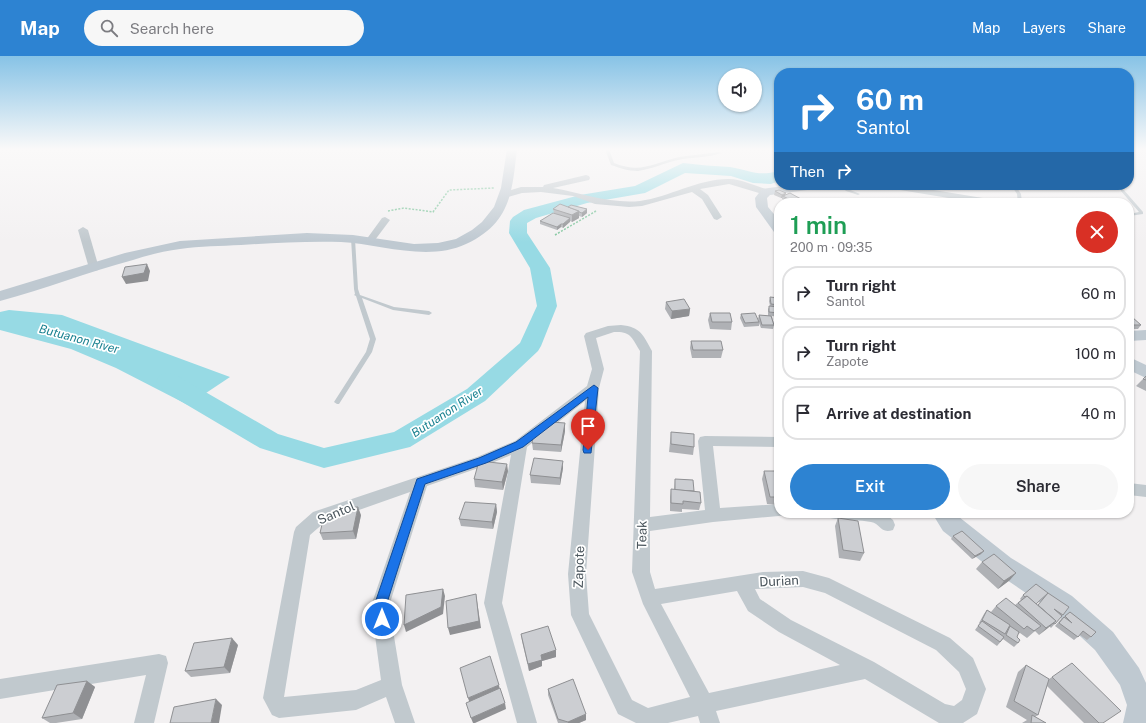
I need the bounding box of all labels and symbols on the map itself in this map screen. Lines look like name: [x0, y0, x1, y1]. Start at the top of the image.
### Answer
water label: Butuanon River: [37, 322, 121, 357]
water label: Butuanon River: [409, 383, 486, 440]
pin: [571, 409, 605, 450]
street label: Santol: [315, 498, 357, 528]
street label: Teak: [634, 521, 650, 549]
street label: Zapote: [571, 545, 587, 589]
street label: Durian: [759, 572, 799, 590]
position arrow: [361, 598, 403, 640]

